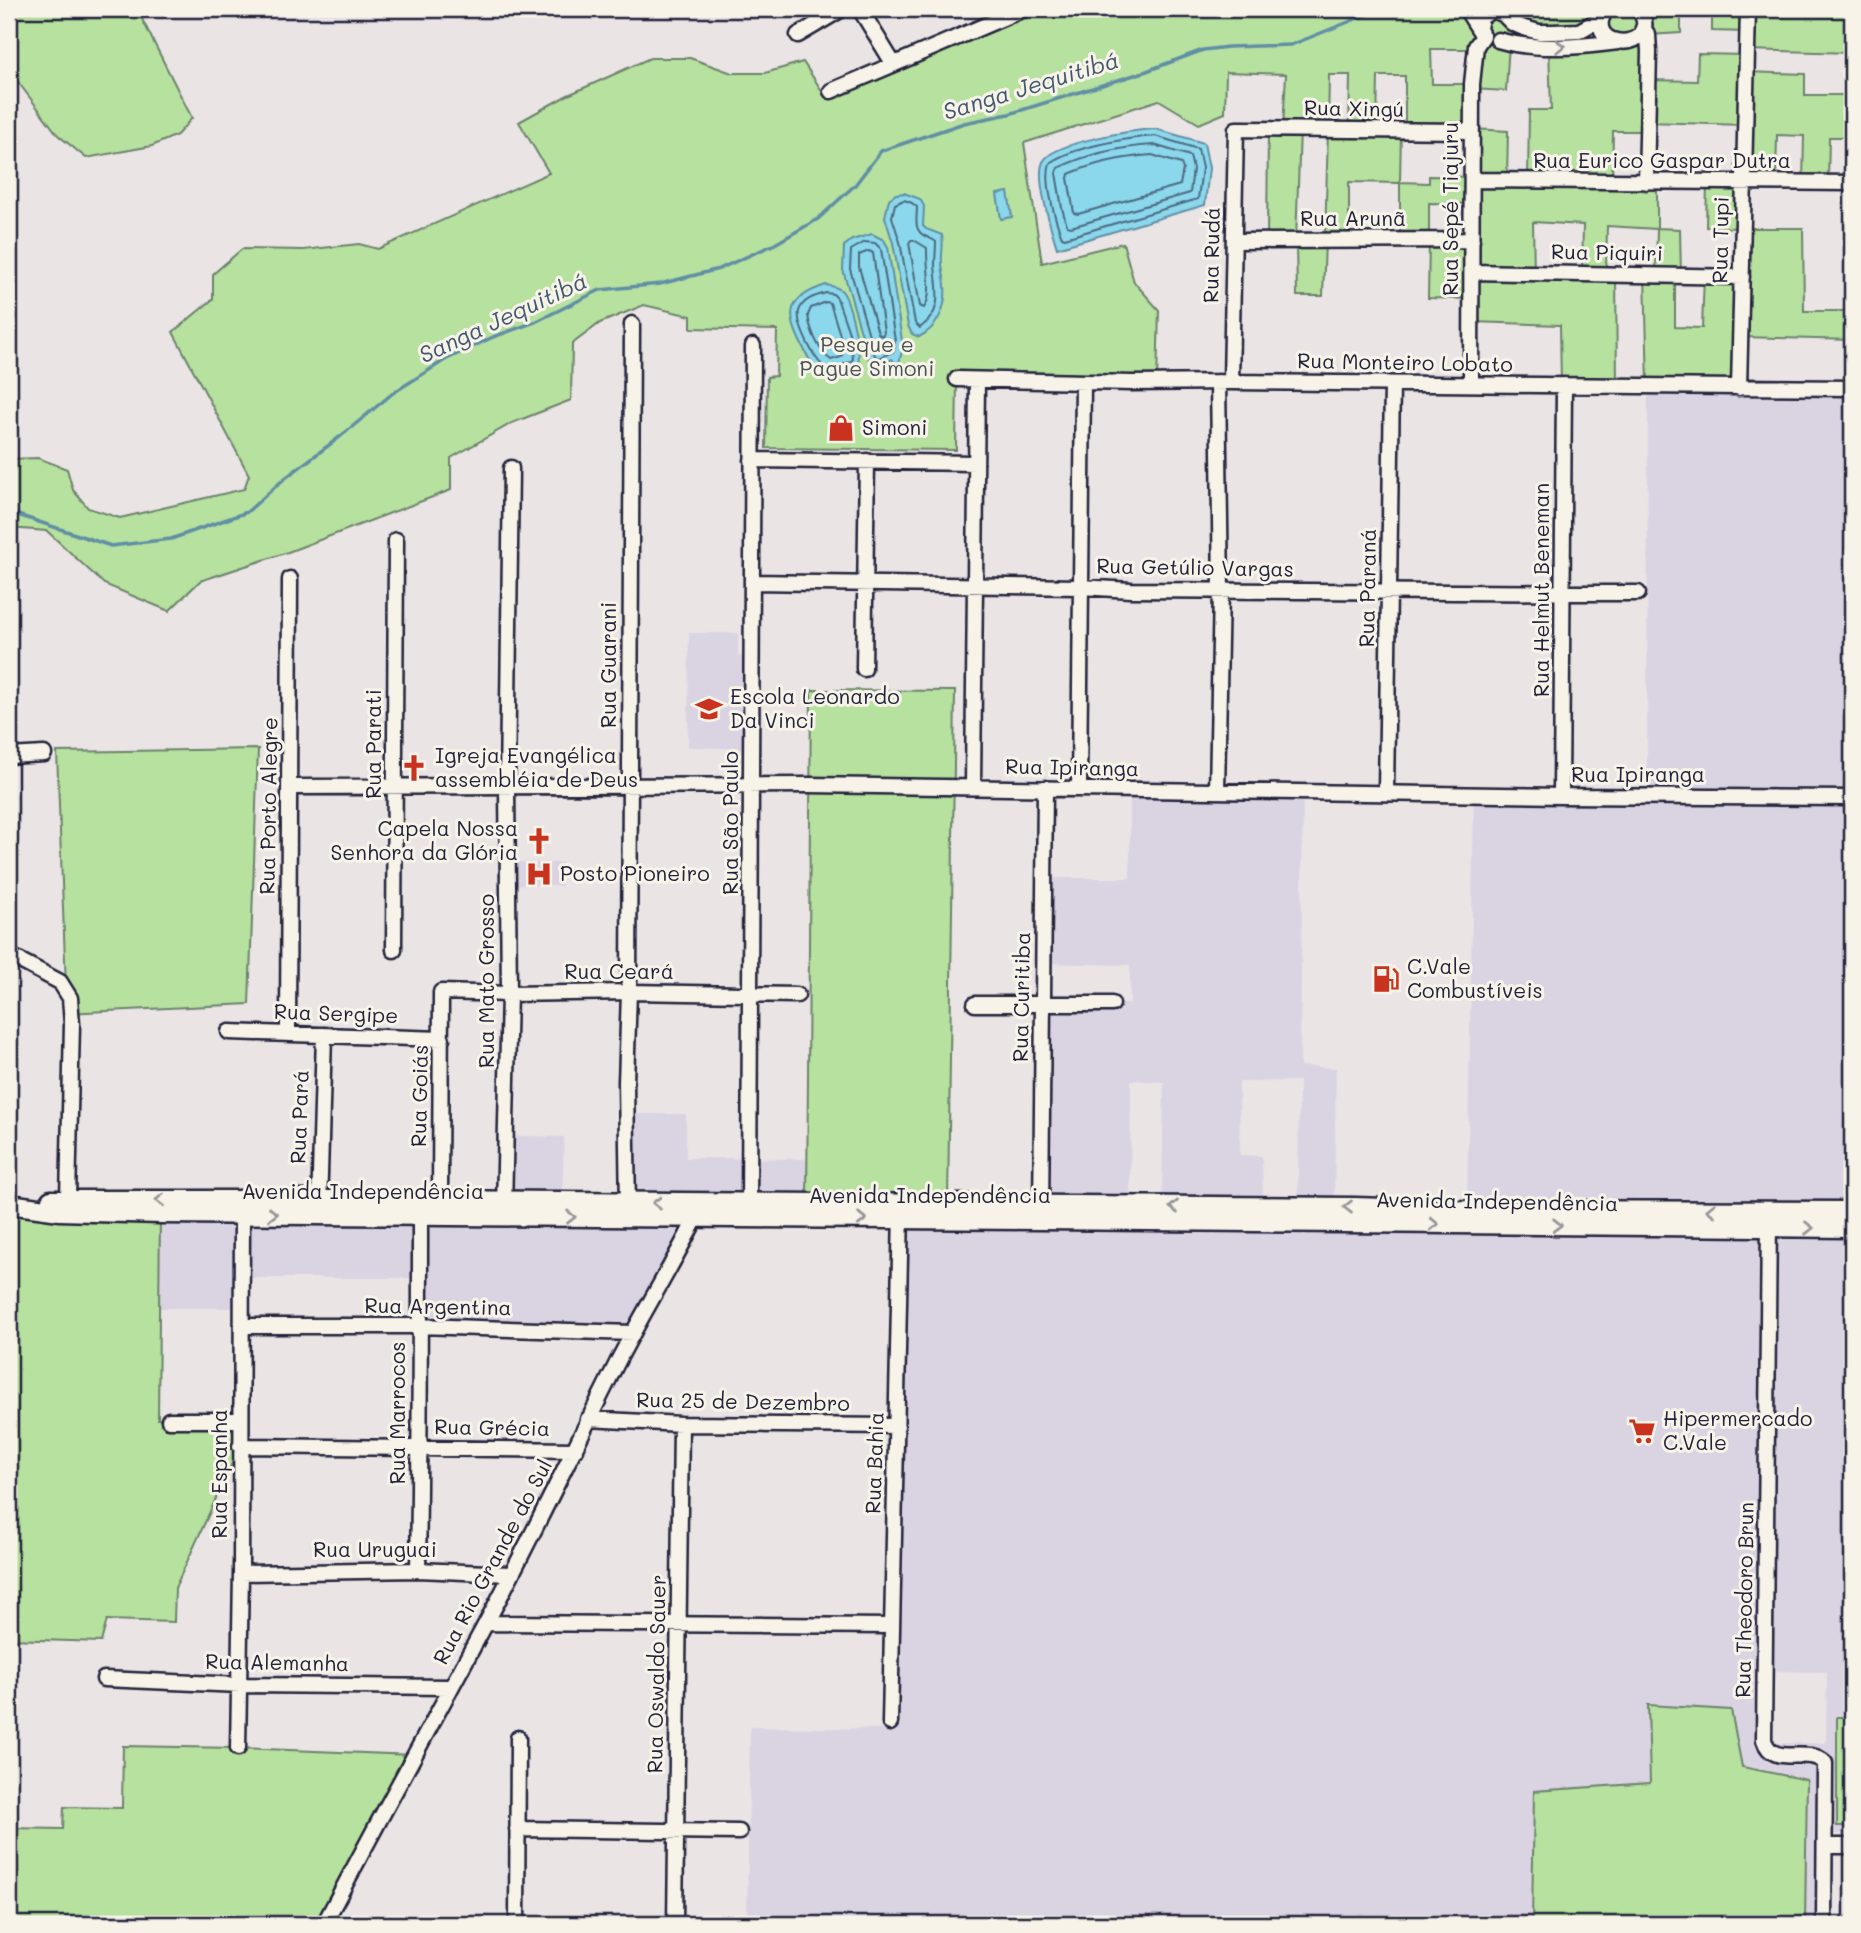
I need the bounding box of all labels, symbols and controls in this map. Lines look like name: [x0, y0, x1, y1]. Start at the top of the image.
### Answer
one-way arrow: [1555, 39, 1566, 54]
water label: Sanga Jequitibá: [939, 44, 1122, 126]
street label: Rua Xingú: [1304, 93, 1404, 122]
street label: Rua Sepé Tiajuru: [1436, 122, 1463, 296]
street label: Rua Eurico Gaspar Dutra: [1533, 146, 1791, 173]
street label: Rua Tupi: [1705, 196, 1734, 284]
street label: Rua Arunã: [1300, 204, 1406, 231]
street label: Rua Rudá: [1196, 207, 1225, 303]
street label: Rua Piquiri: [1551, 237, 1663, 266]
water label: Sanga Jequitibá: [414, 265, 592, 369]
park label: Pesque e Pague Simoni: [800, 330, 934, 381]
street label: Rua Monteiro Lobato: [1297, 346, 1513, 377]
shop icon: Simoni: [826, 413, 856, 443]
place label: Simoni: [862, 413, 928, 440]
street label: Rua Helmut Beneman: [1527, 483, 1554, 697]
street label: Rua Paraná: [1352, 528, 1381, 648]
street label: Rua Getúlio Vargas: [1096, 551, 1294, 582]
street label: Rua Guarani: [594, 602, 621, 728]
place label: Escola Leonardo Da Vinci: [730, 682, 900, 733]
street label: Rua Parati: [359, 689, 386, 799]
school or university icon: Escola Leonardo Da Vinci: [694, 694, 724, 724]
street label: Rua Porto Alegre: [252, 717, 283, 895]
place label: Igreja Evangélica assembléia de Deus: [435, 741, 638, 792]
street label: Rua São Paulo: [716, 751, 743, 895]
street label: Rua Ipiranga: [1005, 752, 1139, 781]
church icon: Igreja Evangélica assembléia de Deus: [399, 753, 429, 783]
street label: Rua Ipiranga: [1571, 760, 1705, 787]
place label: Capela Nossa Senhora da Glória: [330, 814, 518, 865]
church icon: Capela Nossa Senhora da Glória: [524, 826, 554, 856]
hospital icon: Posto Pioneiro: [524, 859, 554, 889]
place label: Posto Pioneiro: [560, 859, 710, 886]
street label: Rua Mato Grosso: [472, 894, 499, 1068]
street label: Rua Curitiba: [1006, 932, 1035, 1062]
place label: C.Vale Combustíveis: [1407, 952, 1543, 1003]
street label: Rua Ceará: [564, 957, 674, 984]
fuel station icon: C.Vale Combustíveis: [1371, 964, 1401, 994]
street label: Rua Sergipe: [273, 997, 399, 1028]
street label: Rua Goiás: [404, 1045, 433, 1147]
street label: Rua Pará: [283, 1069, 314, 1165]
street label: Avenida Independência: [242, 1177, 484, 1204]
street label: Avenida Independência: [809, 1181, 1051, 1208]
street label: Avenida Independência: [1376, 1185, 1618, 1216]
one-way arrow: [154, 1192, 164, 1208]
one-way arrow: [651, 1195, 662, 1210]
one-way arrow: [1168, 1199, 1179, 1215]
one-way arrow: [1342, 1199, 1352, 1215]
one-way arrow: [1705, 1202, 1715, 1218]
one-way arrow: [268, 1206, 278, 1222]
one-way arrow: [567, 1209, 577, 1225]
one-way arrow: [857, 1211, 868, 1226]
one-way arrow: [1429, 1216, 1440, 1232]
one-way arrow: [1552, 1217, 1563, 1233]
one-way arrow: [1804, 1220, 1815, 1236]
street label: Rua Argentina: [364, 1291, 512, 1320]
street label: Rua Marrocos: [383, 1341, 410, 1485]
street label: Rua 25 de Dezembro: [636, 1385, 850, 1416]
place label: Hipermercado C.Vale: [1663, 1404, 1812, 1455]
street label: Rua Espanha: [205, 1409, 232, 1539]
street label: Rua Bahia: [858, 1411, 889, 1515]
street label: Rua Grécia: [434, 1412, 550, 1441]
supermarket icon: Hipermercado C.Vale: [1627, 1416, 1657, 1446]
street label: Rua Rio Grande do Sul: [426, 1454, 557, 1669]
street label: Rua Theodoro Brun: [1728, 1502, 1759, 1698]
street label: Rua Uruguai: [313, 1535, 437, 1562]
street label: Rua Oswaldo Sauer: [640, 1574, 671, 1774]
street label: Rua Alemanha: [205, 1647, 349, 1676]

